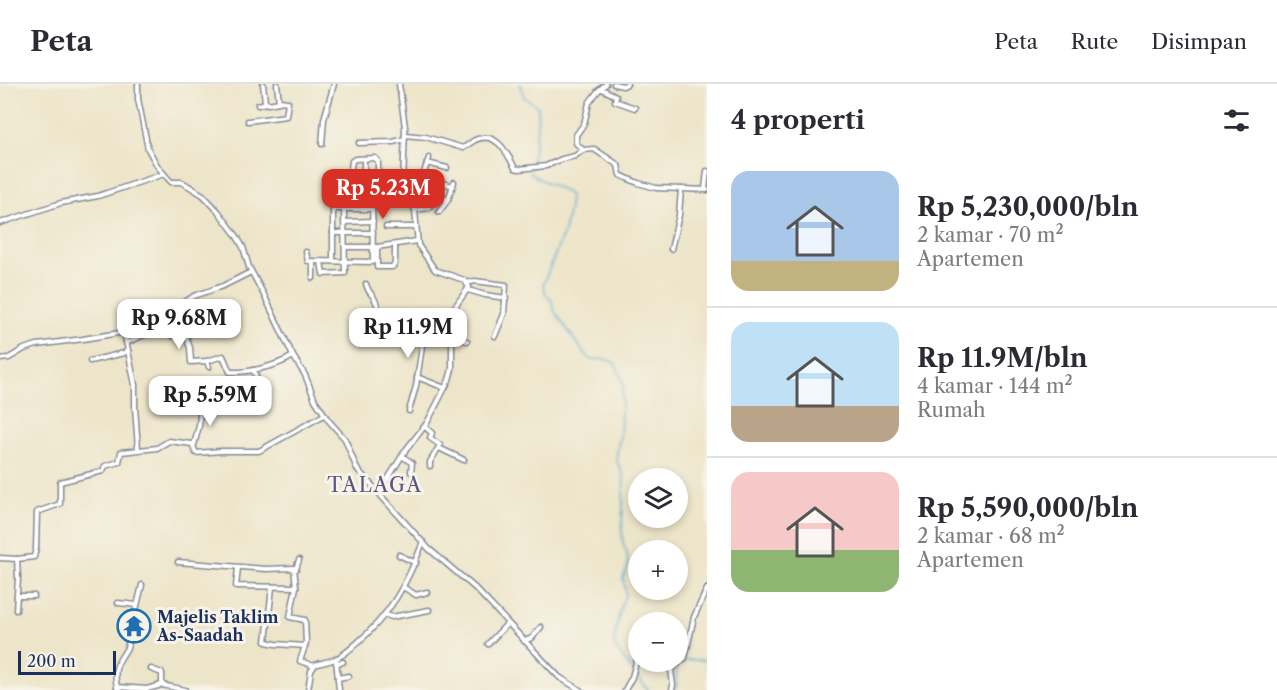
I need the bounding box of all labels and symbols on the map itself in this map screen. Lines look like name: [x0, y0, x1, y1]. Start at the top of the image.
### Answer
pin: Rp 5.23M: [321, 169, 445, 220]
pin: Rp 9.68M: [117, 299, 241, 350]
pin: Rp 11.9M: [346, 308, 470, 359]
pin: Rp 5.59M: [148, 376, 272, 427]
district label: TALAGA: [327, 473, 423, 497]
place label: Majelis Taklim As-Saadah: [156, 607, 278, 645]
temple icon: Majelis Taklim As-Saadah: [116, 608, 152, 644]
scale bar: [18, 648, 116, 676]

